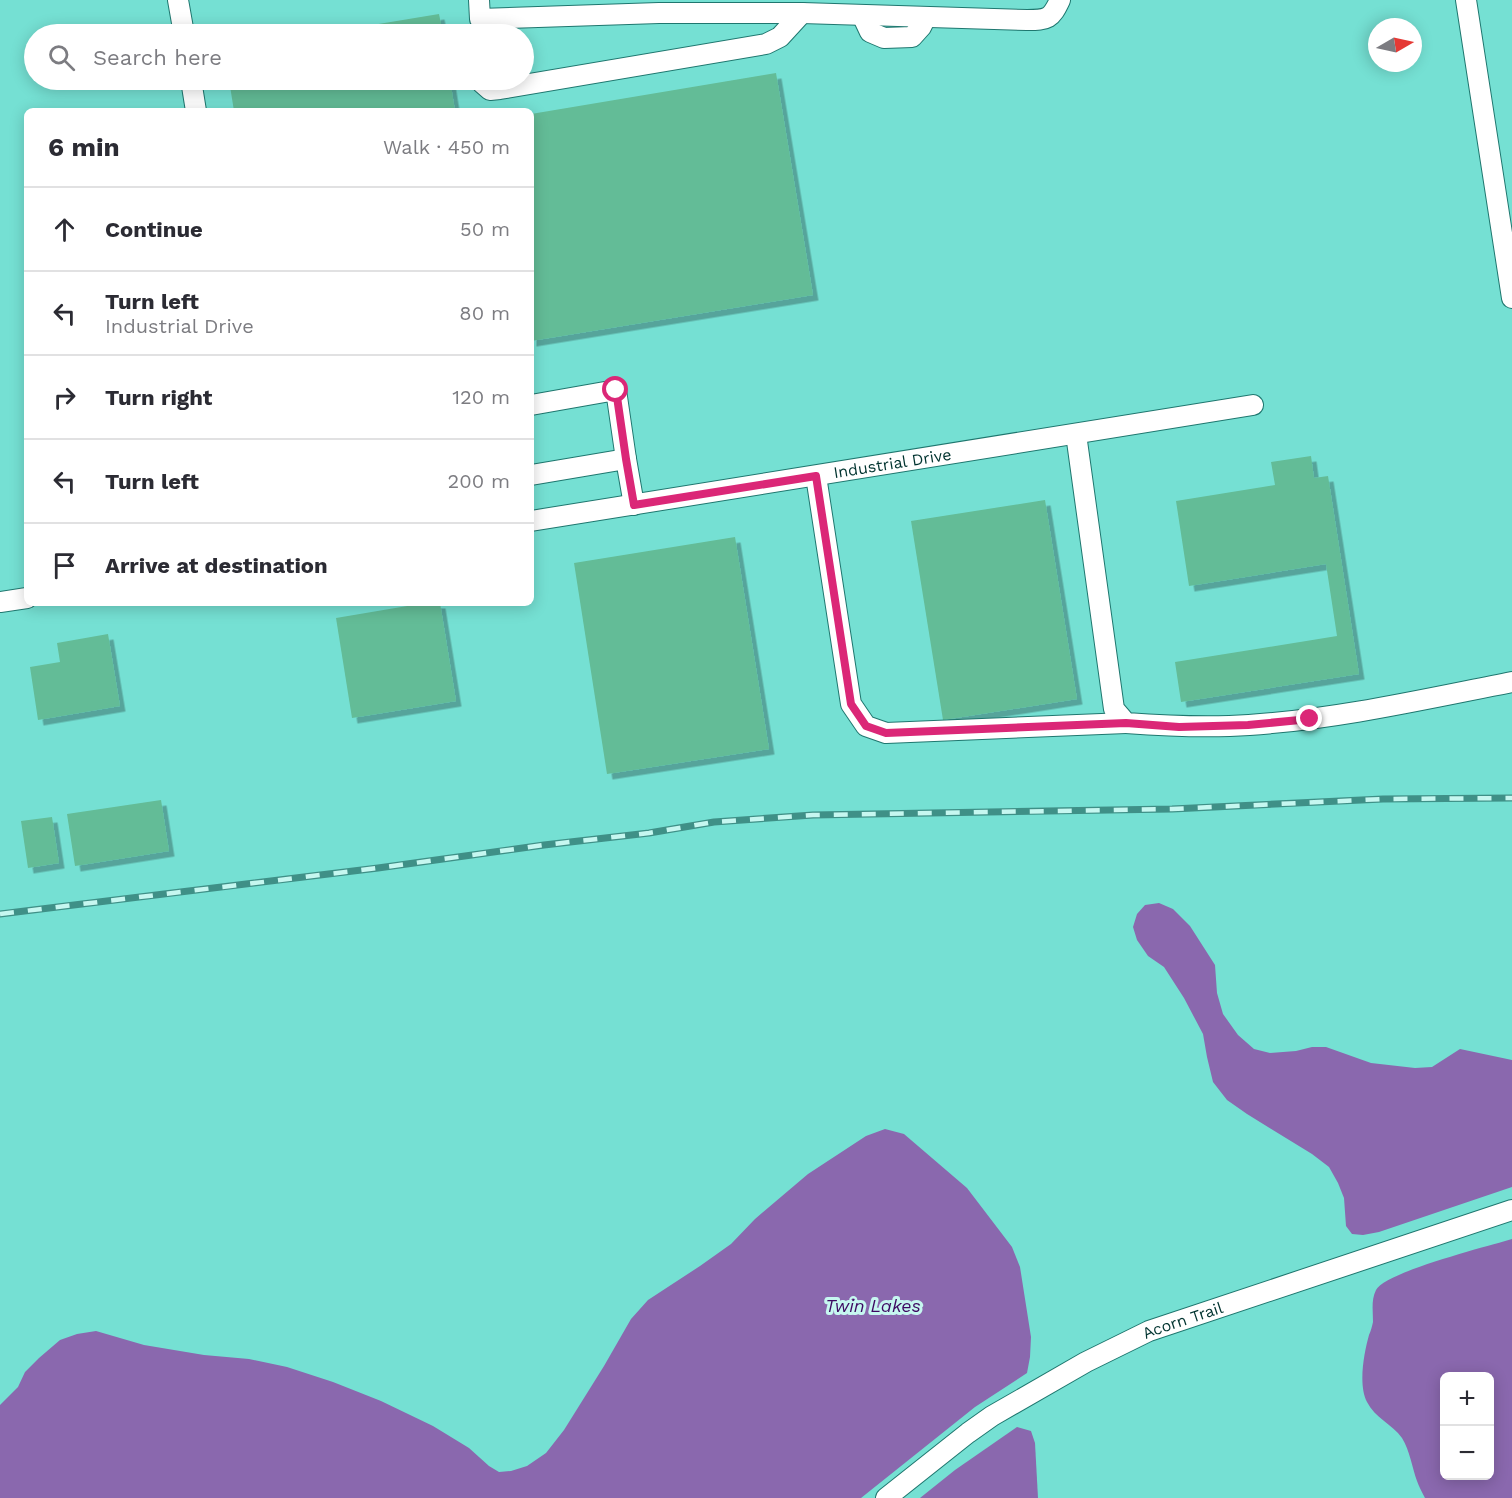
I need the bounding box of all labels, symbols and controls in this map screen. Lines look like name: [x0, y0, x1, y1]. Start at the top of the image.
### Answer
north arrow: [1368, 18, 1422, 72]
search box: [24, 24, 534, 90]
icon: search: [45, 41, 78, 74]
text: Search here: [93, 45, 222, 70]
text: 6 min: [48, 132, 120, 162]
text: Walk · 450 m: [383, 135, 510, 159]
icon: ahead: [48, 213, 81, 246]
text: Continue: [105, 217, 203, 242]
text: 50 m: [460, 217, 510, 241]
text: Turn left: [105, 289, 199, 314]
icon: left: [48, 297, 81, 330]
text: 80 m: [459, 301, 510, 325]
text: Industrial Drive: [105, 314, 254, 338]
route start: [602, 376, 628, 402]
icon: right: [48, 381, 81, 414]
text: Turn right: [105, 385, 212, 410]
text: 120 m: [452, 385, 510, 409]
street label: Industrial Drive: [832, 445, 953, 482]
icon: left: [48, 465, 81, 498]
text: Turn left: [105, 469, 199, 494]
text: 200 m: [448, 469, 510, 493]
icon: arrive: [48, 549, 81, 582]
text: Arrive at destination: [105, 553, 328, 578]
route end: [1296, 705, 1322, 731]
water label: Twin Lakes: [825, 1295, 921, 1316]
street label: Acorn Trail: [1139, 1298, 1225, 1343]
map controls: [1440, 1372, 1494, 1480]
button: +: [1440, 1372, 1494, 1426]
button: −: [1440, 1426, 1494, 1480]

